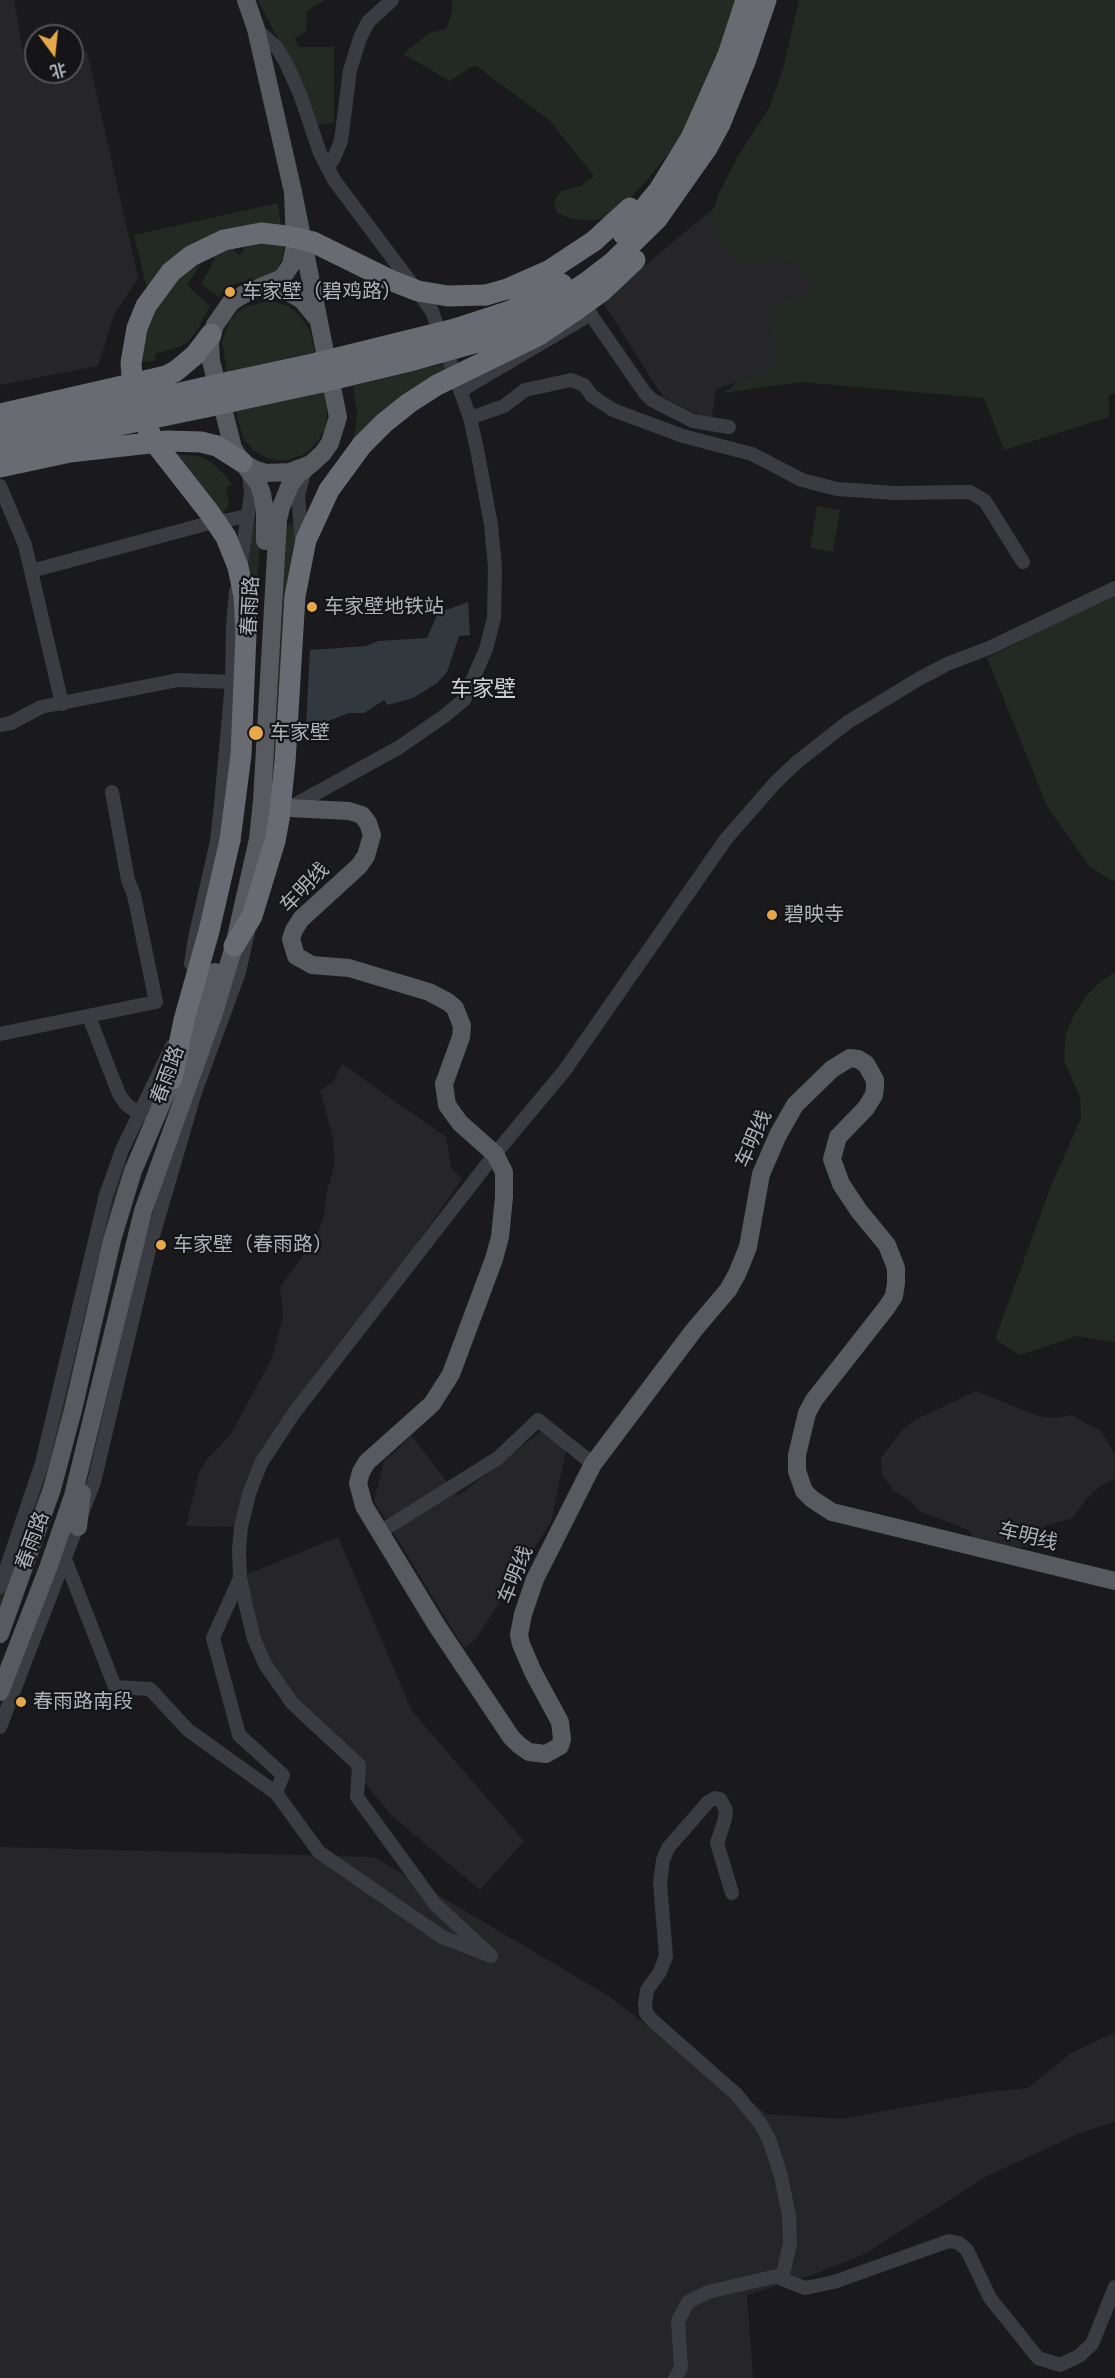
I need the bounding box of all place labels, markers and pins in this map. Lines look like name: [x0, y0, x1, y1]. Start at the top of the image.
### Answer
place label: 车家壁（碧鸡路）: [242, 280, 402, 304]
marker: 车家壁（碧鸡路）: [223, 285, 237, 299]
place label: 车家壁地铁站: [324, 595, 444, 619]
marker: 车家壁地铁站: [305, 600, 319, 614]
place label: 车家壁: [270, 721, 330, 745]
marker: 车家壁: [247, 724, 265, 742]
place label: 碧映寺: [784, 903, 844, 927]
marker: 碧映寺: [765, 908, 779, 922]
place label: 车家壁（春雨路）: [173, 1233, 333, 1257]
marker: 车家壁（春雨路）: [154, 1238, 168, 1252]
place label: 春雨路南段: [33, 1690, 133, 1714]
marker: 春雨路南段: [14, 1695, 28, 1709]

